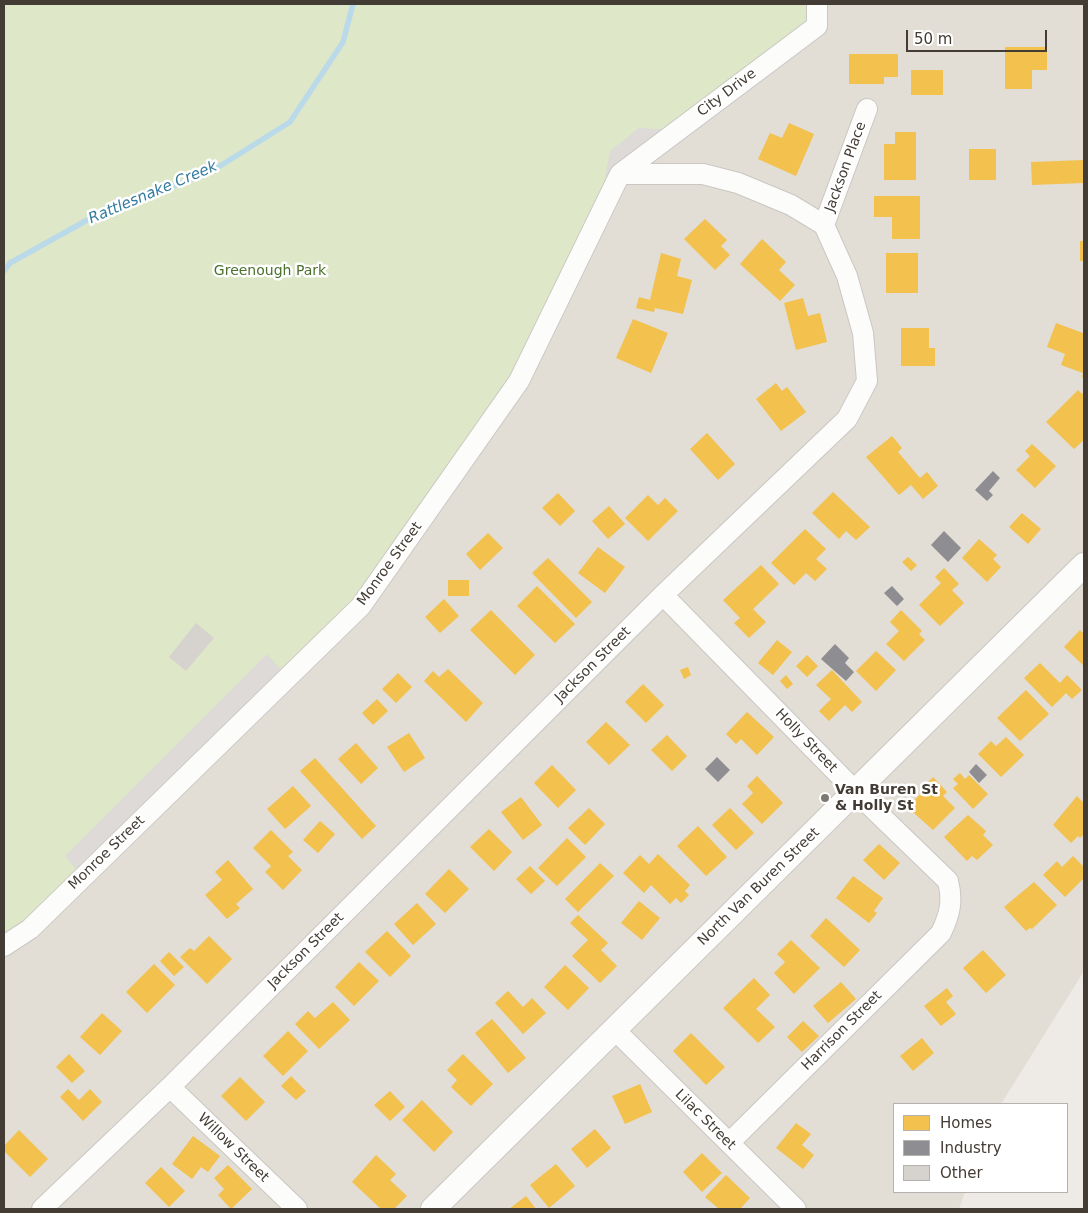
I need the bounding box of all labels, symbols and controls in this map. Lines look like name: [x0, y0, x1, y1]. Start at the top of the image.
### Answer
scale bar: [908, 20, 1049, 52]
text: 50 m: [914, 30, 952, 48]
street label: City Drive: [694, 65, 760, 121]
street label: Jackson Place: [822, 120, 870, 214]
water label: Rattlesnake Creek: [86, 158, 220, 228]
park label: Greenough Park: [214, 263, 326, 279]
street label: Monroe Street: [354, 519, 426, 609]
street label: Jackson Street: [552, 624, 634, 706]
street label: Holly Street: [771, 706, 841, 776]
place label: Van Buren St & Holly St: [835, 782, 938, 814]
marker: Van Buren St & Holly St: [819, 792, 831, 804]
street label: Monroe Street: [66, 813, 148, 893]
street label: North Van Buren Street: [695, 825, 823, 949]
street label: Jackson Street: [265, 910, 347, 992]
street label: Harrison Street: [799, 988, 885, 1074]
street label: Lilac Street: [671, 1086, 739, 1154]
legend: [893, 1103, 1068, 1193]
street label: Willow Street: [194, 1110, 272, 1186]
text: Homes: [940, 1114, 992, 1132]
text: Industry: [940, 1139, 1002, 1157]
text: Other: [940, 1164, 983, 1182]

